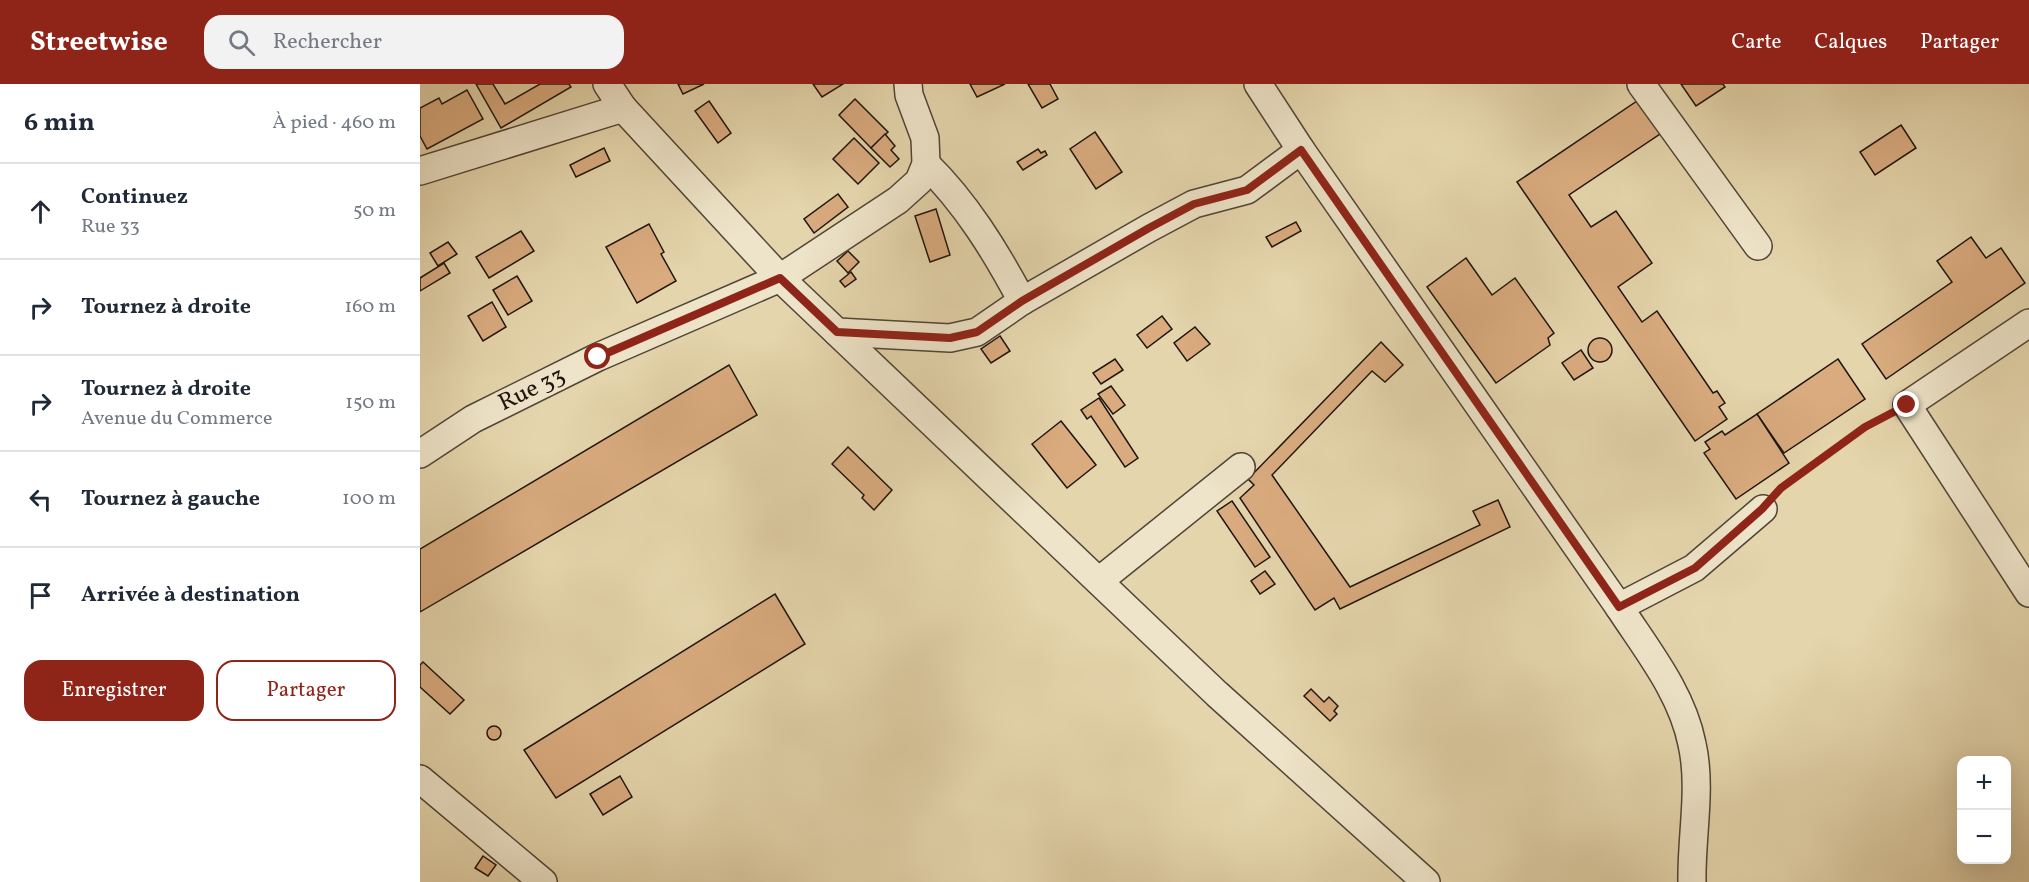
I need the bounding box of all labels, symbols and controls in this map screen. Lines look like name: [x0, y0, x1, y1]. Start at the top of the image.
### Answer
search box: [204, 15, 624, 69]
text: Streetwise: [30, 23, 168, 62]
icon: search: [225, 26, 258, 59]
text: Rechercher: [273, 27, 382, 58]
text: Carte: [1731, 28, 1782, 57]
text: Calques: [1815, 28, 1887, 57]
text: Partager: [1920, 28, 1999, 57]
text: 6 min: [24, 105, 95, 141]
text: À pied · 460 m: [272, 109, 396, 137]
text: Continuez: [81, 182, 188, 213]
icon: ahead: [24, 195, 57, 228]
text: 50 m: [353, 197, 396, 225]
text: Rue 33: [81, 213, 140, 241]
icon: right: [24, 291, 57, 324]
text: Tournez à droite: [81, 292, 251, 323]
text: 160 m: [344, 293, 396, 321]
route start: [584, 343, 610, 369]
street label: Rue 33: [493, 359, 571, 421]
text: Tournez à droite: [81, 374, 251, 405]
icon: right: [24, 387, 57, 420]
text: 150 m: [345, 389, 396, 417]
route end: [1893, 391, 1919, 417]
text: Avenue du Commerce: [81, 405, 272, 433]
icon: left: [24, 483, 57, 516]
text: Tournez à gauche: [81, 484, 260, 515]
text: 100 m: [342, 485, 396, 513]
icon: arrive: [24, 579, 57, 612]
text: Arrivée à destination: [81, 580, 300, 611]
button: Enregistrer: [24, 660, 204, 721]
button: Partager: [216, 660, 396, 721]
map controls: [1957, 756, 2011, 864]
button: +: [1957, 756, 2011, 810]
button: −: [1957, 810, 2011, 864]

